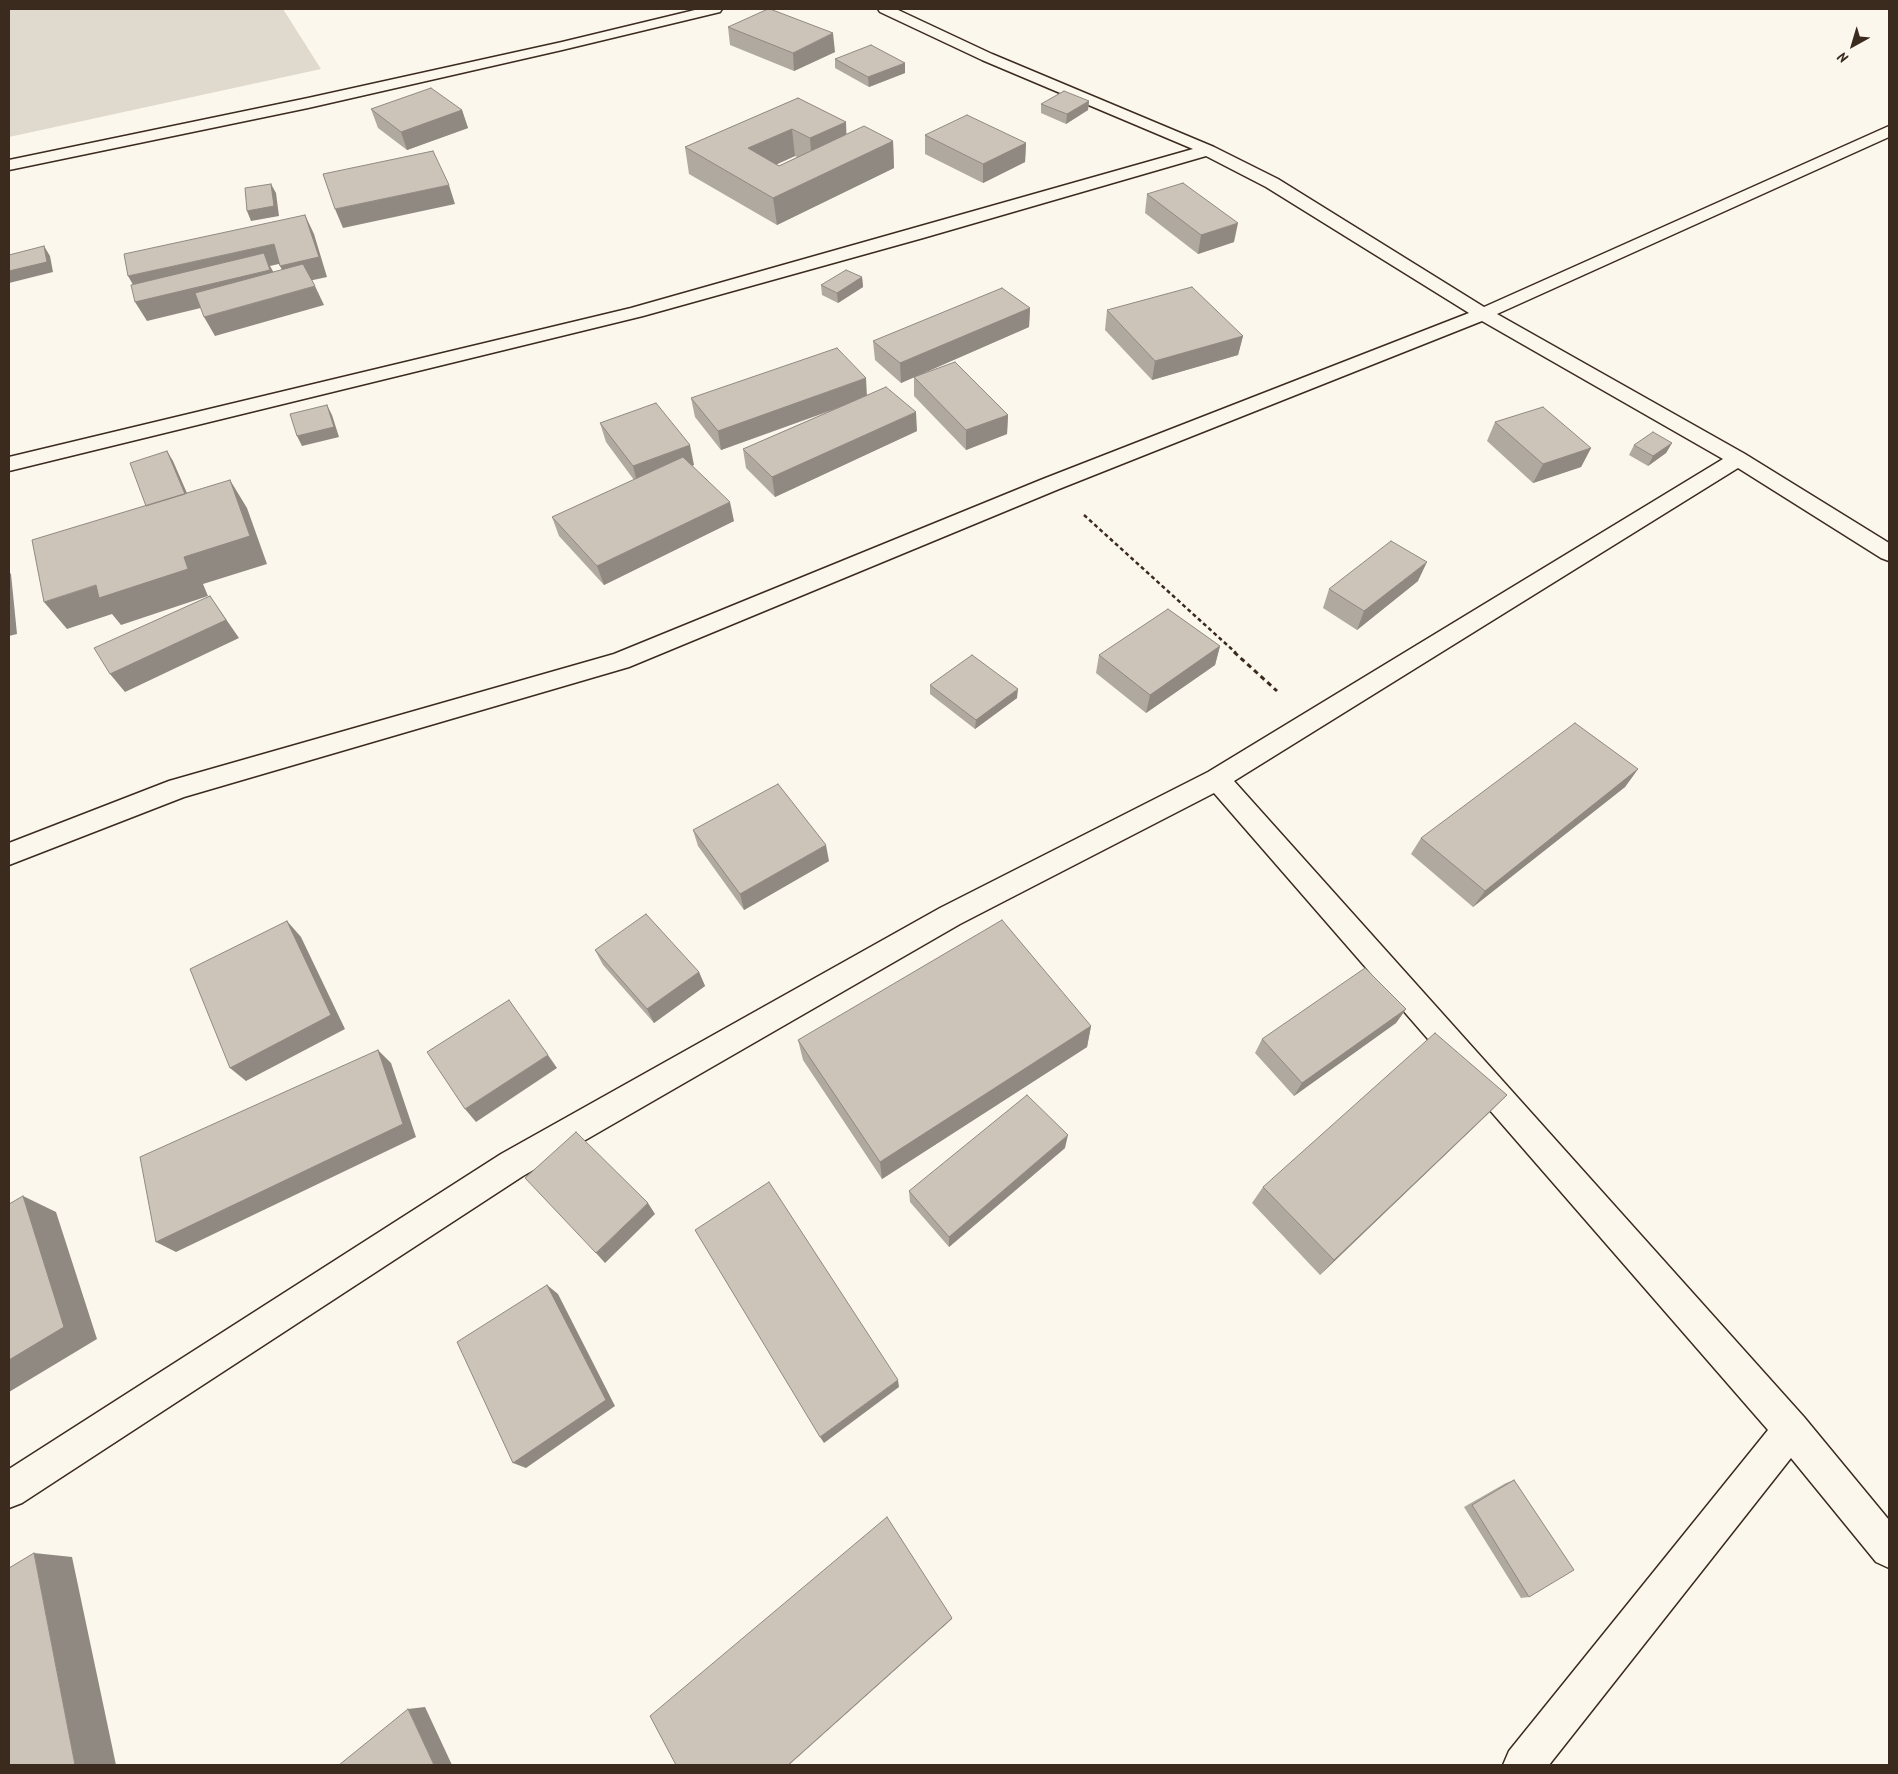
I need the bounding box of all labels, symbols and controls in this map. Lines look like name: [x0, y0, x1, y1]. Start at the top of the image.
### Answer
north arrow: [1828, 20, 1878, 70]
text: N: [1833, 45, 1854, 68]

